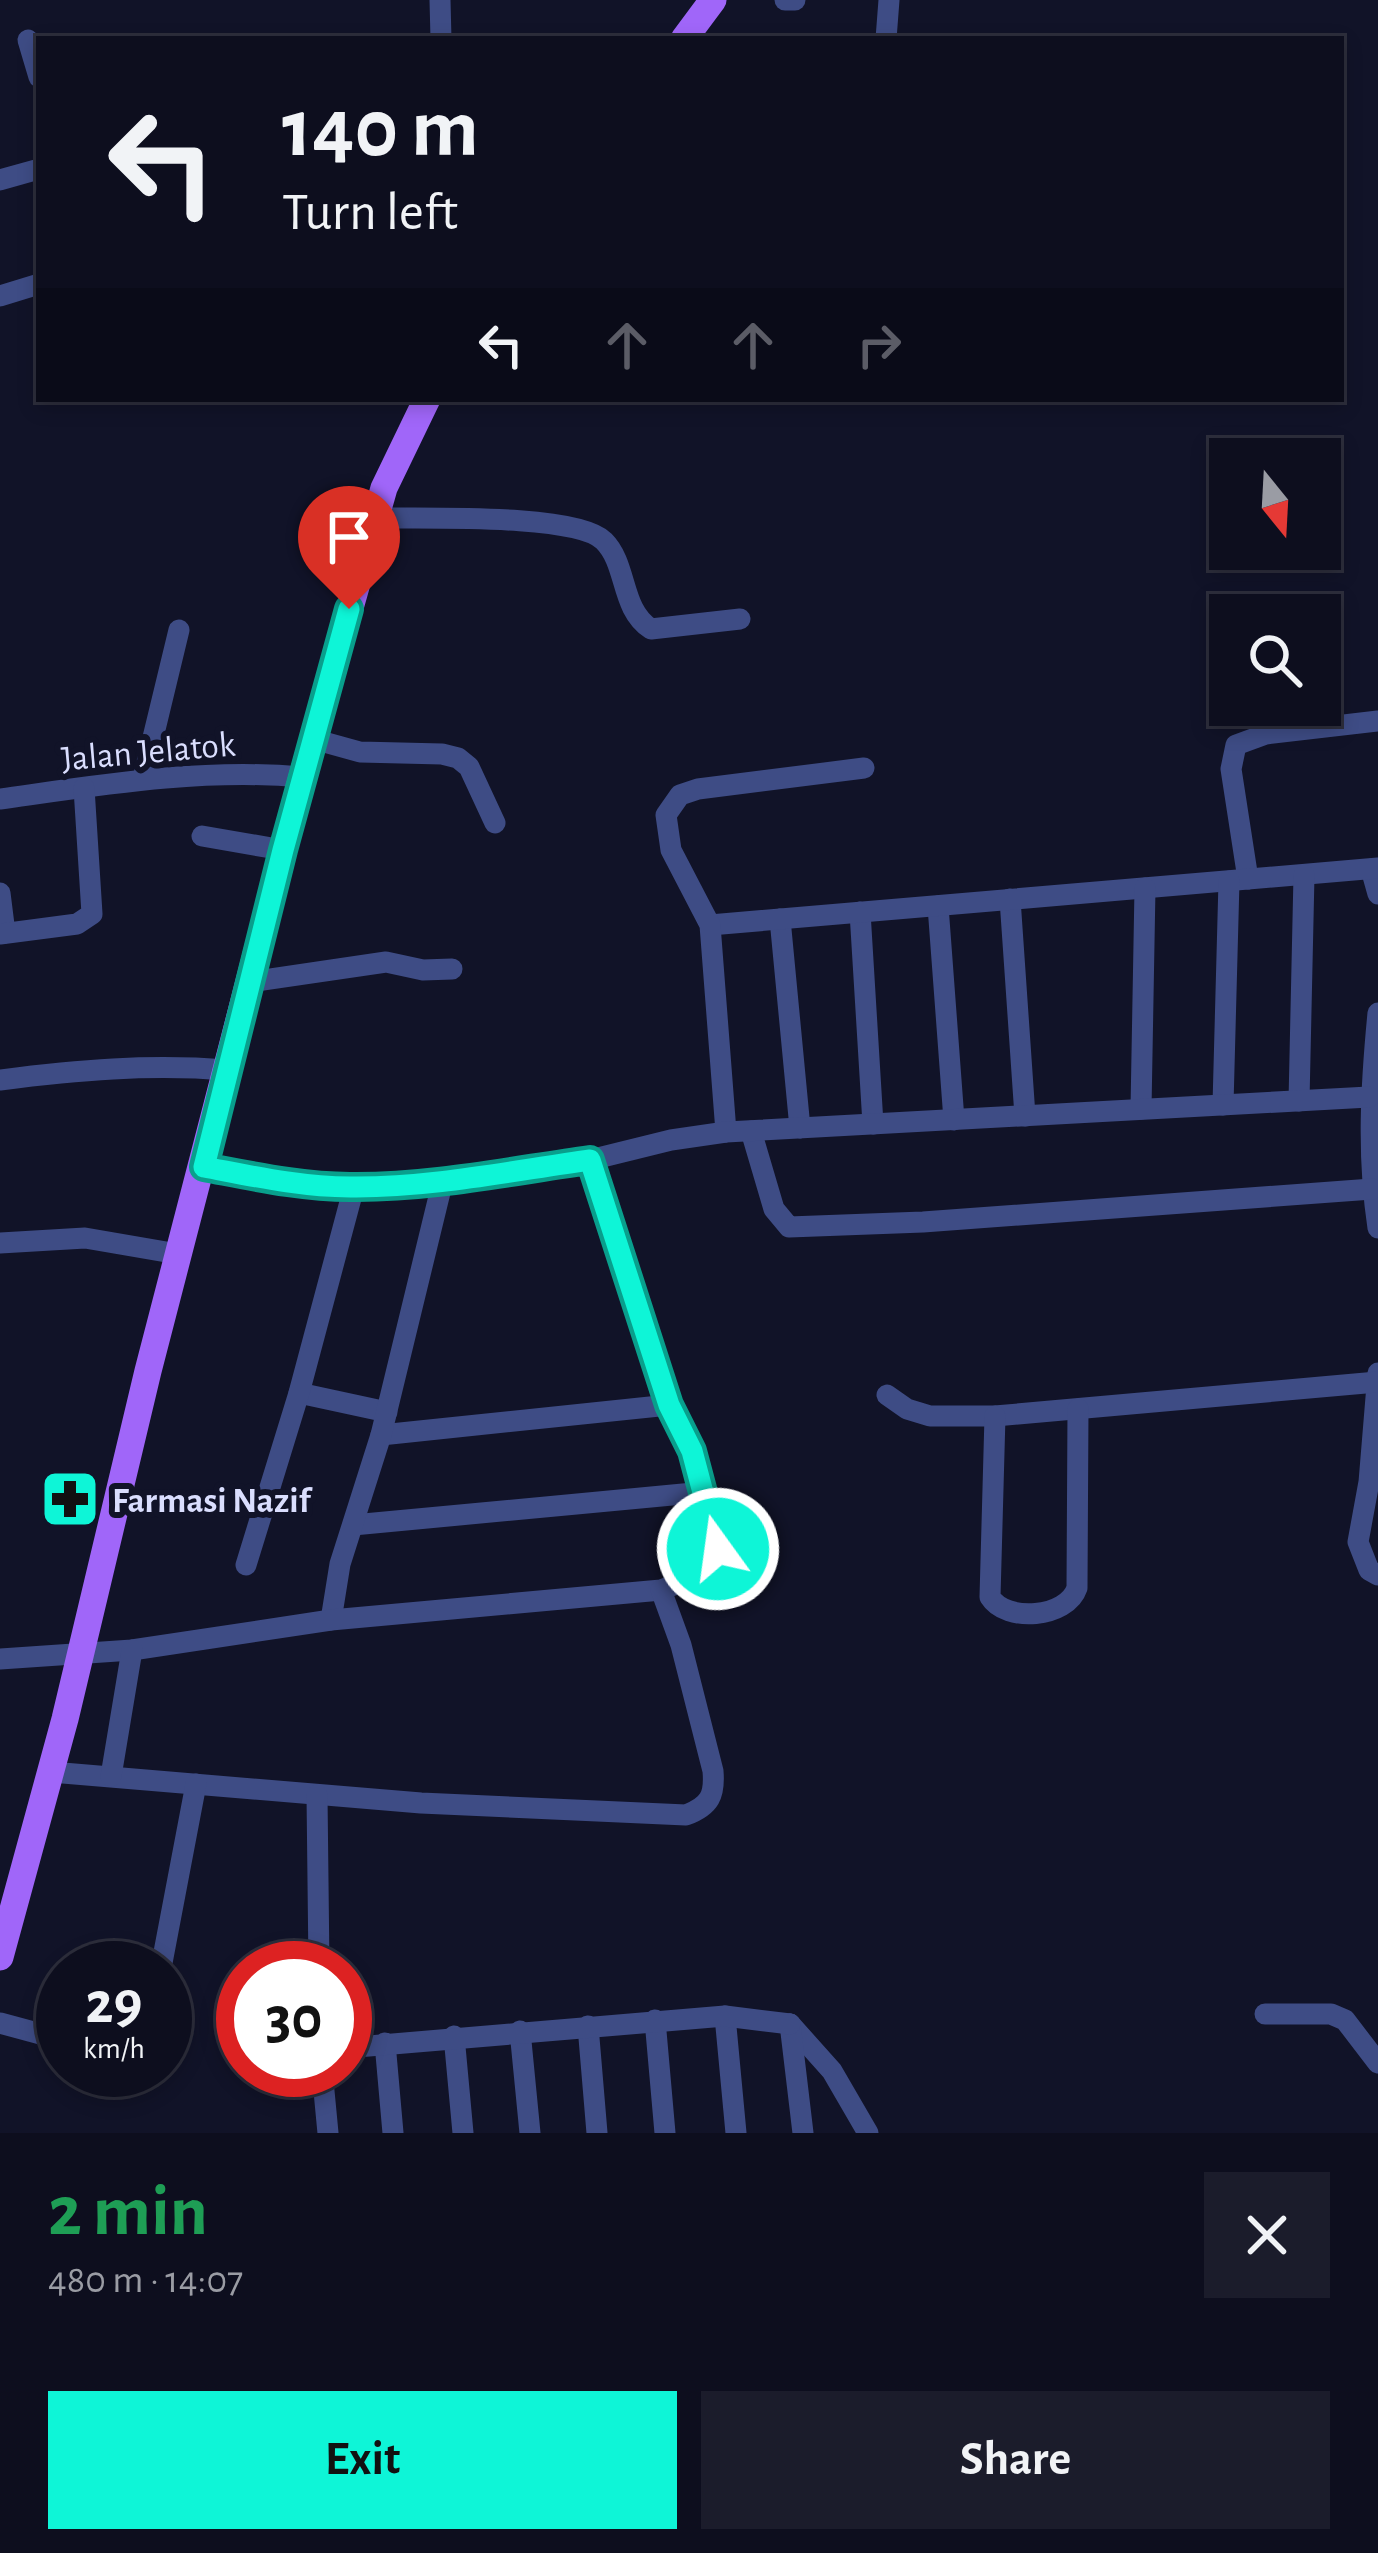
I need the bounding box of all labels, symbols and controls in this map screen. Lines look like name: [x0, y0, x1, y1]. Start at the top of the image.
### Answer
icon: left: [84, 84, 240, 240]
text: 140 m: [282, 88, 479, 172]
text: Turn left: [282, 186, 458, 240]
icon: left: [468, 312, 534, 378]
icon: ahead: [594, 312, 660, 378]
icon: ahead: [720, 312, 786, 378]
icon: right: [846, 312, 912, 378]
north arrow: [1209, 438, 1341, 570]
map controls: [1209, 438, 1341, 726]
pin: [298, 486, 400, 609]
icon: arrive: [316, 504, 382, 570]
button: search: [1209, 594, 1341, 726]
street label: Jalan Jelatok: [60, 726, 237, 778]
pharmacy icon: Farmasi Nazif: [39, 1468, 101, 1530]
place label: Farmasi Nazif: [112, 1483, 314, 1519]
position arrow: [655, 1486, 781, 1612]
speed limit sign: 30: [216, 1941, 372, 2097]
text: 29: [85, 1974, 143, 2034]
text: km/h: [83, 2034, 145, 2064]
button: close: [1204, 2172, 1330, 2298]
text: 2 min: [48, 2176, 208, 2248]
text: 480 m · 14:07: [48, 2261, 243, 2300]
button: Exit: [48, 2391, 677, 2529]
button: Share: [701, 2391, 1330, 2529]

